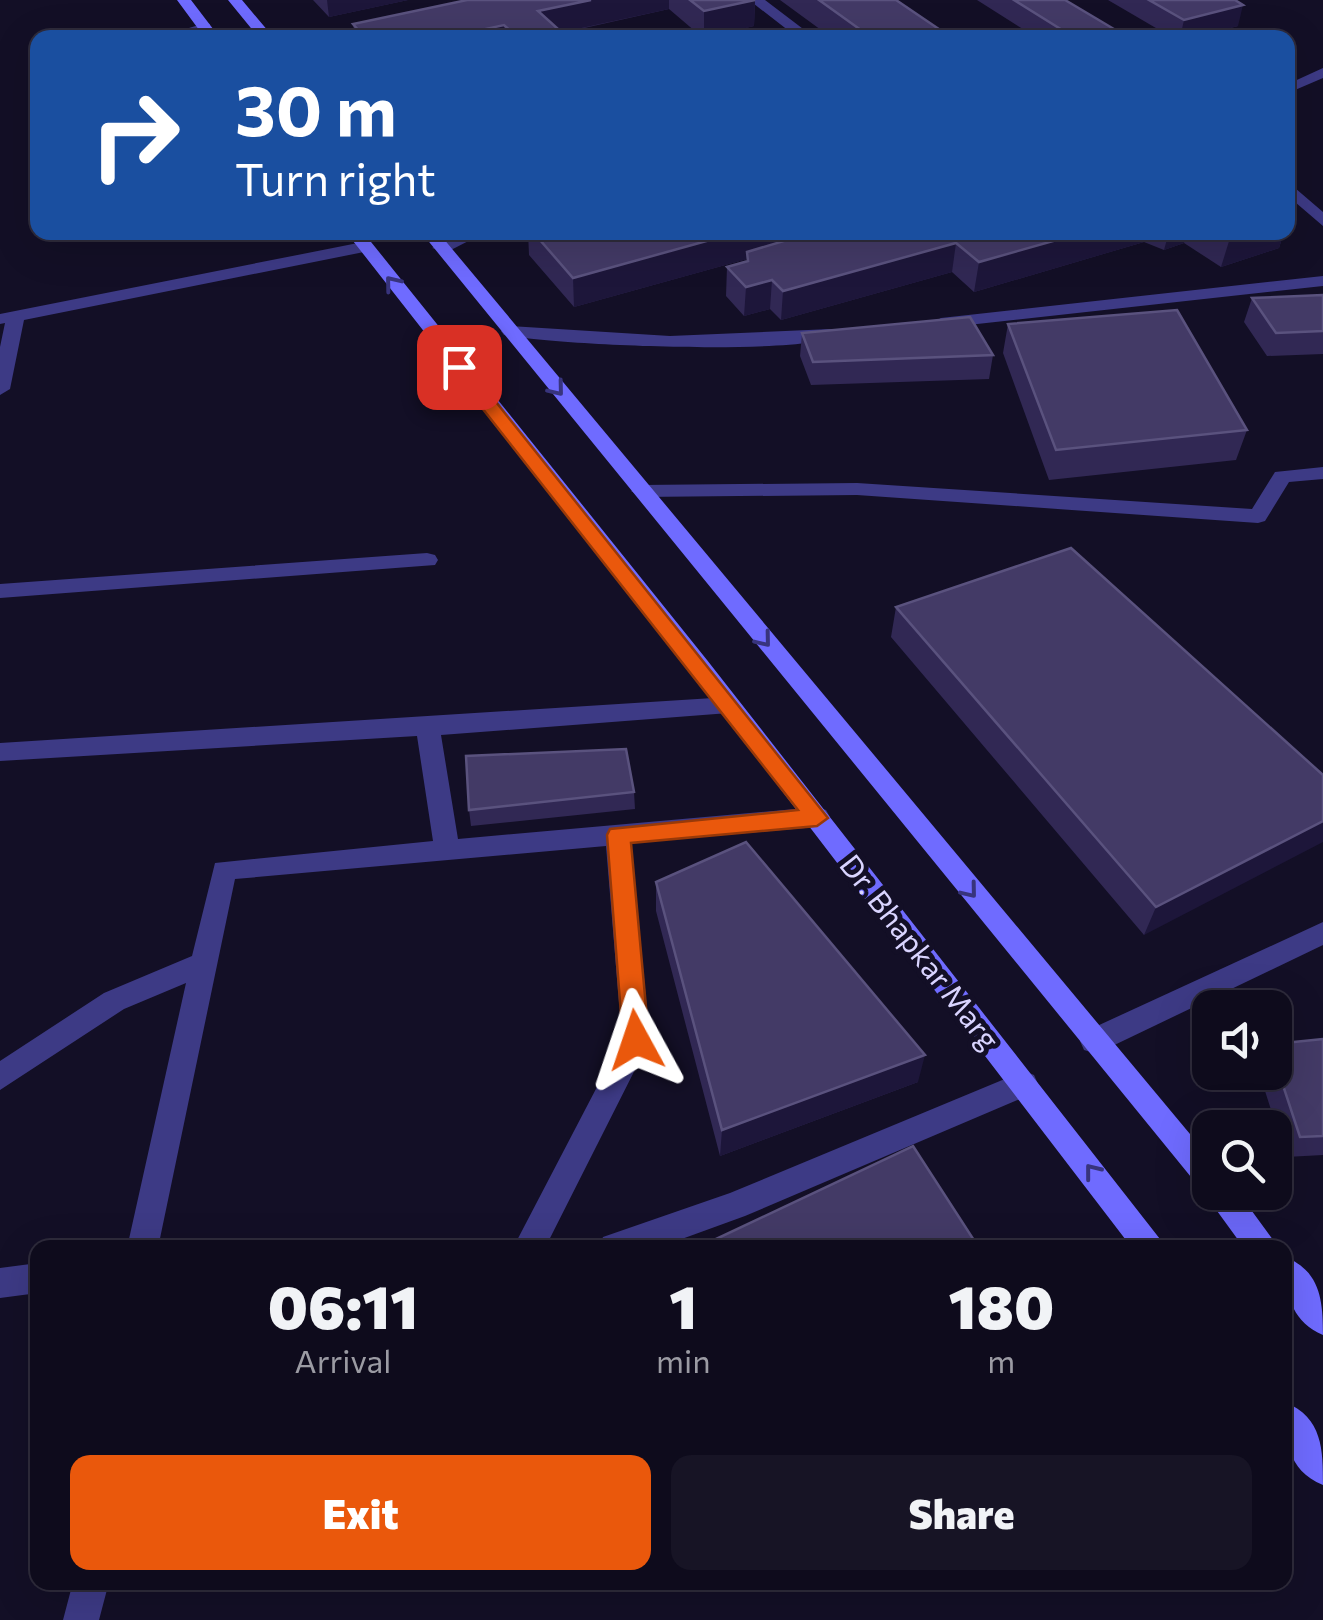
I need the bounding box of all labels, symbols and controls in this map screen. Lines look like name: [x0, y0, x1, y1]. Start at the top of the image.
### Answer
text: 30 m: [235, 65, 397, 150]
icon: right: [70, 70, 200, 200]
text: Turn right: [235, 150, 436, 205]
one-way arrow: [386, 277, 404, 295]
pin: [417, 325, 502, 410]
icon: arrive: [432, 340, 487, 395]
one-way arrow: [545, 377, 563, 395]
one-way arrow: [752, 628, 770, 646]
street label: Dr. Bhapkar Marg: [833, 846, 1009, 1056]
one-way arrow: [959, 879, 977, 897]
position arrow: [584, 988, 688, 1092]
map controls: [1192, 990, 1292, 1210]
button: sound: [1192, 990, 1292, 1090]
button: search: [1192, 1110, 1292, 1210]
one-way arrow: [1086, 1164, 1103, 1182]
text: 06:11: [268, 1268, 418, 1341]
text: 1: [669, 1268, 697, 1341]
text: 180: [948, 1268, 1054, 1341]
text: Arrival: [295, 1340, 391, 1380]
text: min: [656, 1340, 711, 1380]
text: m: [987, 1340, 1015, 1380]
button: Exit: [70, 1455, 651, 1570]
button: Share: [671, 1455, 1252, 1570]

